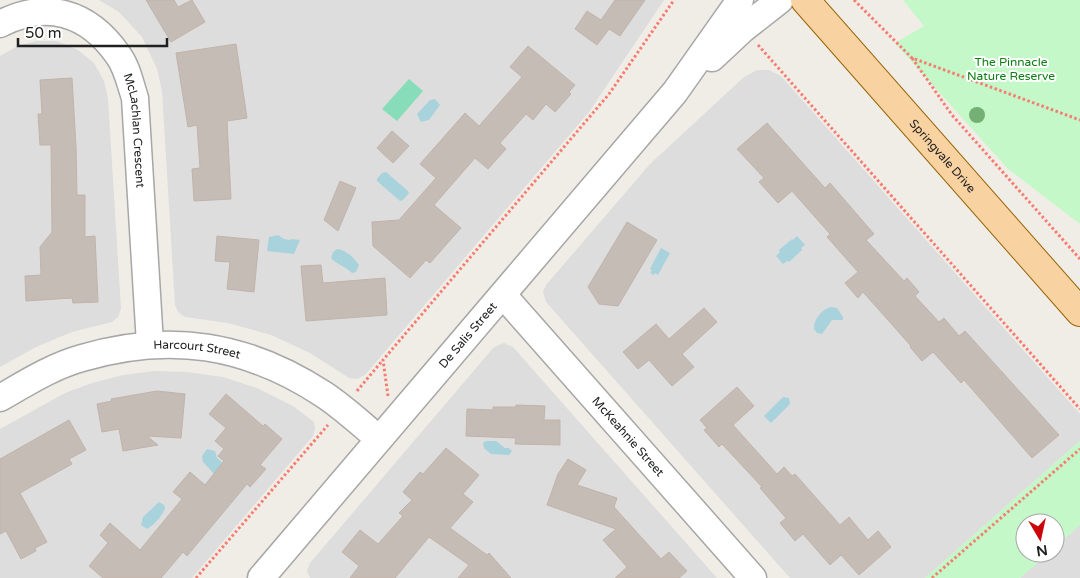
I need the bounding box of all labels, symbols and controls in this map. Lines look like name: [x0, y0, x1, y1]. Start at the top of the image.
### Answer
scale bar: [18, 15, 166, 47]
text: 50 m: [25, 24, 62, 42]
park label: The Pinnacle Nature Reserve: [967, 55, 1055, 83]
street label: McLachlan Crescent: [121, 71, 147, 189]
street label: Springvale Drive: [907, 117, 979, 196]
street label: De Salis Street: [436, 299, 500, 371]
street label: Harcourt Street: [153, 338, 242, 362]
street label: McKeahnie Street: [589, 394, 667, 480]
north arrow: [1015, 513, 1065, 563]
text: N: [1035, 541, 1049, 560]

